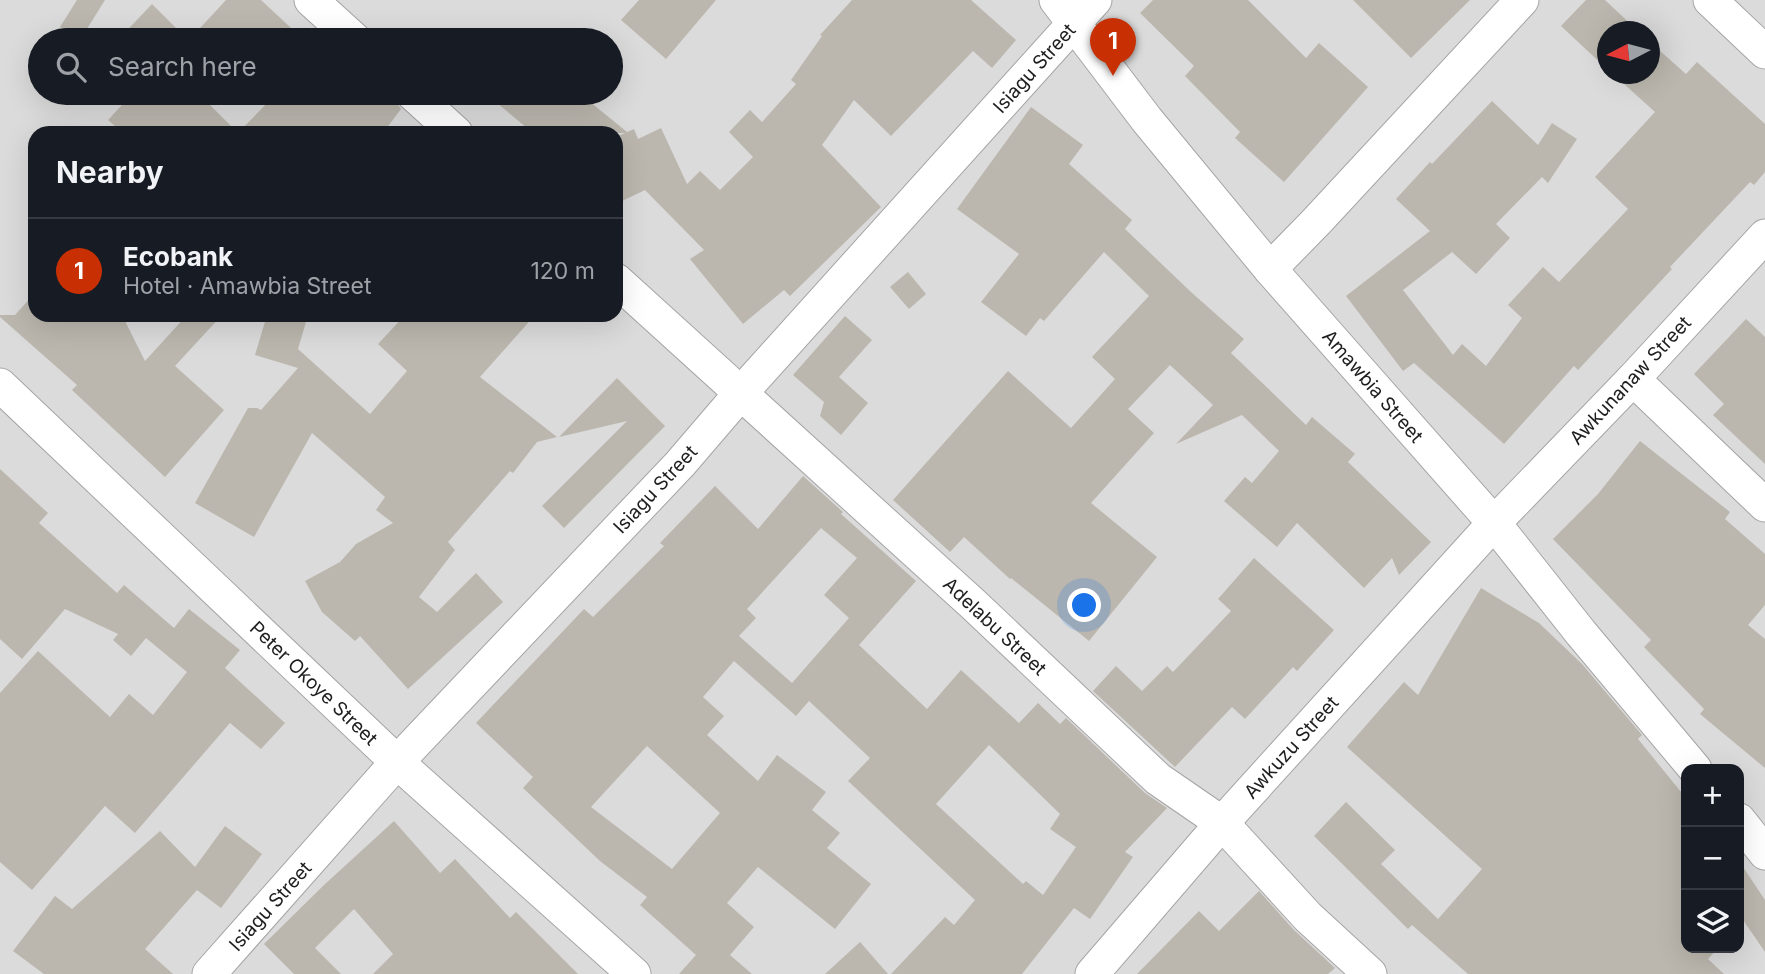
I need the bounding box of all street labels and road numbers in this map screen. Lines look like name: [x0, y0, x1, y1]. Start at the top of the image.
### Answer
street label: Isiagu Street: [988, 19, 1080, 118]
street label: Awkunanaw Street: [1565, 311, 1696, 449]
street label: Amawbia Street: [1317, 325, 1428, 447]
street label: Isiagu Street: [609, 440, 702, 538]
street label: Adelabu Street: [938, 573, 1051, 680]
street label: Peter Okoye Street: [245, 617, 382, 750]
street label: Awkuzu Street: [1239, 691, 1343, 803]
street label: Isiagu Street: [224, 857, 316, 956]

